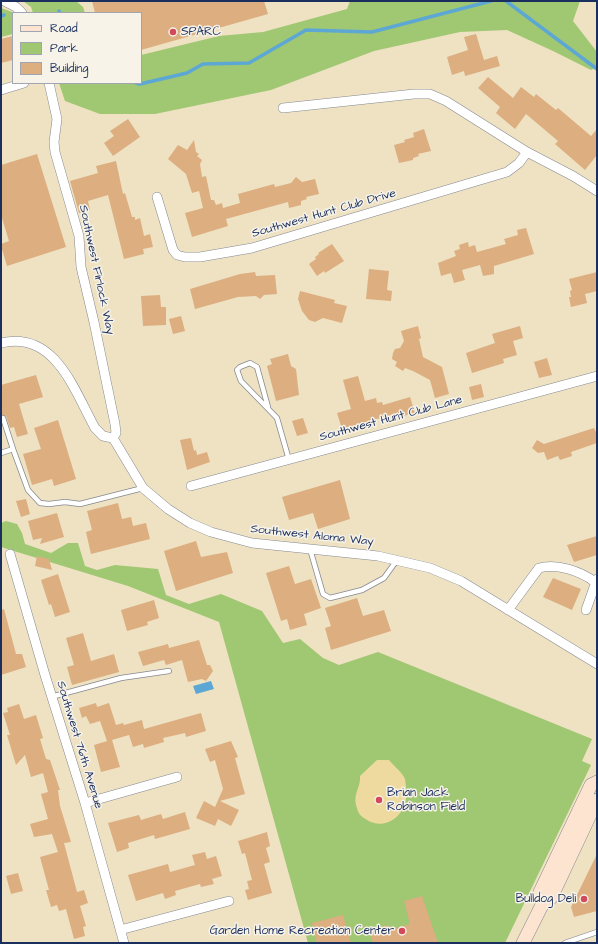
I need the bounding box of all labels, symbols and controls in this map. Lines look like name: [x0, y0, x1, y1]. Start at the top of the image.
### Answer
legend: [12, 12, 142, 84]
text: Road: [50, 20, 78, 37]
place label: SPARC: [181, 25, 221, 39]
marker: SPARC: [168, 27, 178, 37]
text: Park: [50, 40, 78, 57]
text: Building: [50, 60, 88, 77]
street label: Southwest Hunt Club Drive: [250, 187, 398, 241]
street label: Southwest Firlock Way: [75, 204, 117, 336]
street label: Southwest Hunt Club Lane: [318, 393, 464, 445]
street label: Southwest Aloma Way: [250, 522, 374, 550]
street label: Southwest 76th Avenue: [53, 679, 105, 811]
place label: Brian Jack Robinson Field: [387, 786, 465, 814]
marker: Brian Jack Robinson Field: [374, 795, 384, 805]
place label: Bulldog Deli: [516, 892, 576, 906]
marker: Bulldog Deli: [579, 894, 589, 904]
place label: Garden Home Recreation Center: [210, 924, 394, 938]
marker: Garden Home Recreation Center: [397, 926, 407, 936]

